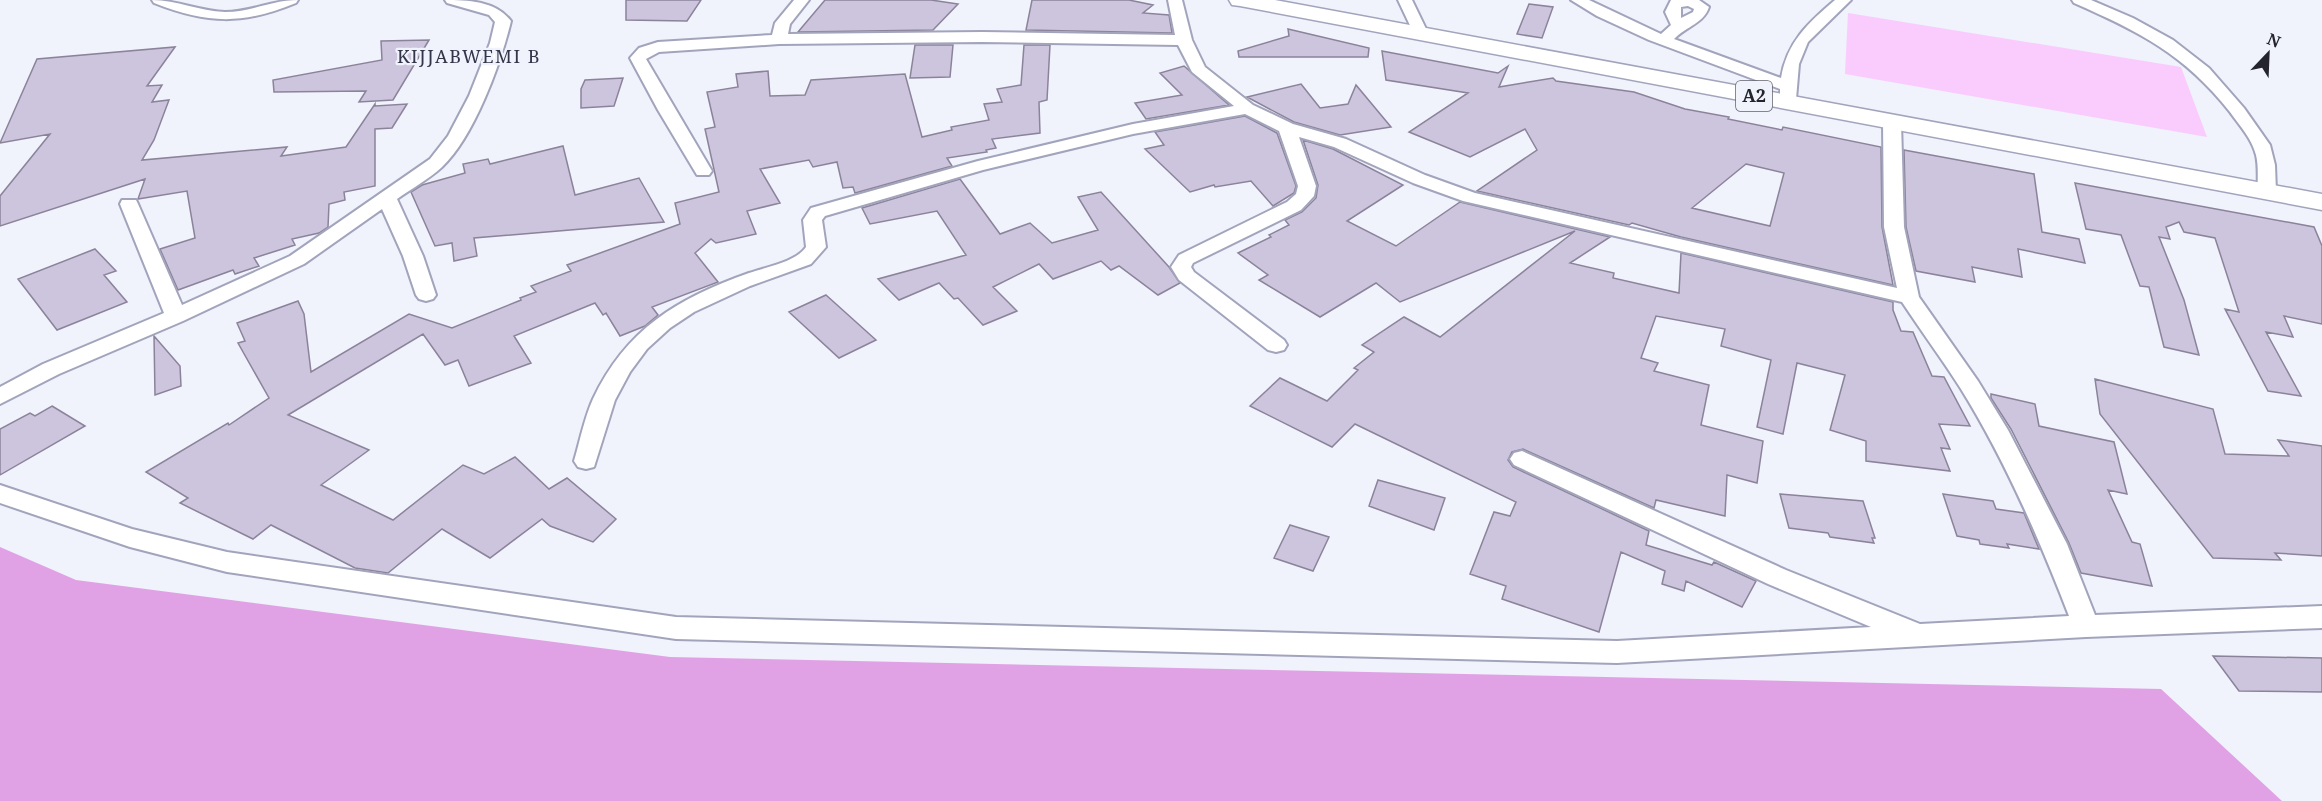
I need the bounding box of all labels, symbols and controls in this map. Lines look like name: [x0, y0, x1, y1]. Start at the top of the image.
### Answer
north arrow: [2238, 24, 2298, 84]
text: N: [2264, 28, 2284, 53]
district label: KIJJABWEMI B: [397, 44, 541, 68]
road number: A2: [1736, 81, 1772, 111]

